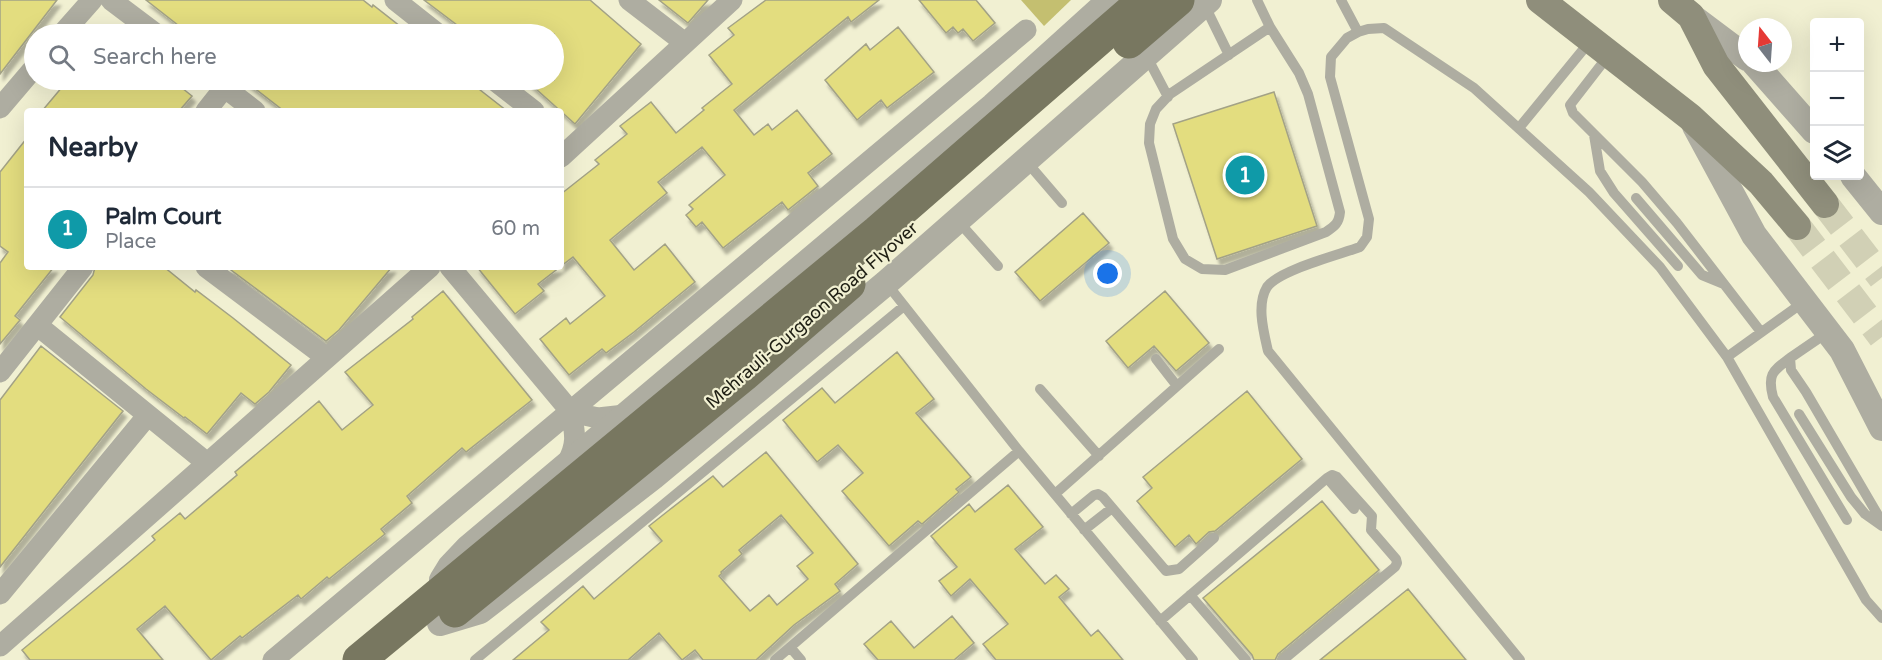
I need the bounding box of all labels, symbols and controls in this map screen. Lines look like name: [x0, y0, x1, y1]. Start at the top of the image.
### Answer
north arrow: [1738, 18, 1792, 72]
map controls: [1810, 18, 1864, 180]
button: +: [1810, 18, 1864, 72]
search box: [24, 24, 564, 90]
icon: search: [45, 41, 78, 74]
text: Search here: [93, 44, 217, 70]
button: −: [1810, 72, 1864, 126]
button: layers: [1810, 126, 1864, 180]
text: Nearby: [48, 132, 138, 163]
pin: 1: [1226, 152, 1264, 198]
text: Palm Court: [105, 204, 222, 230]
text: 1: [61, 217, 74, 241]
text: 60 m: [491, 217, 540, 241]
street label: Mehrauli-Gurgaon Road Flyover: [701, 217, 923, 413]
text: Place: [105, 230, 156, 254]
your location: [1093, 259, 1122, 288]

